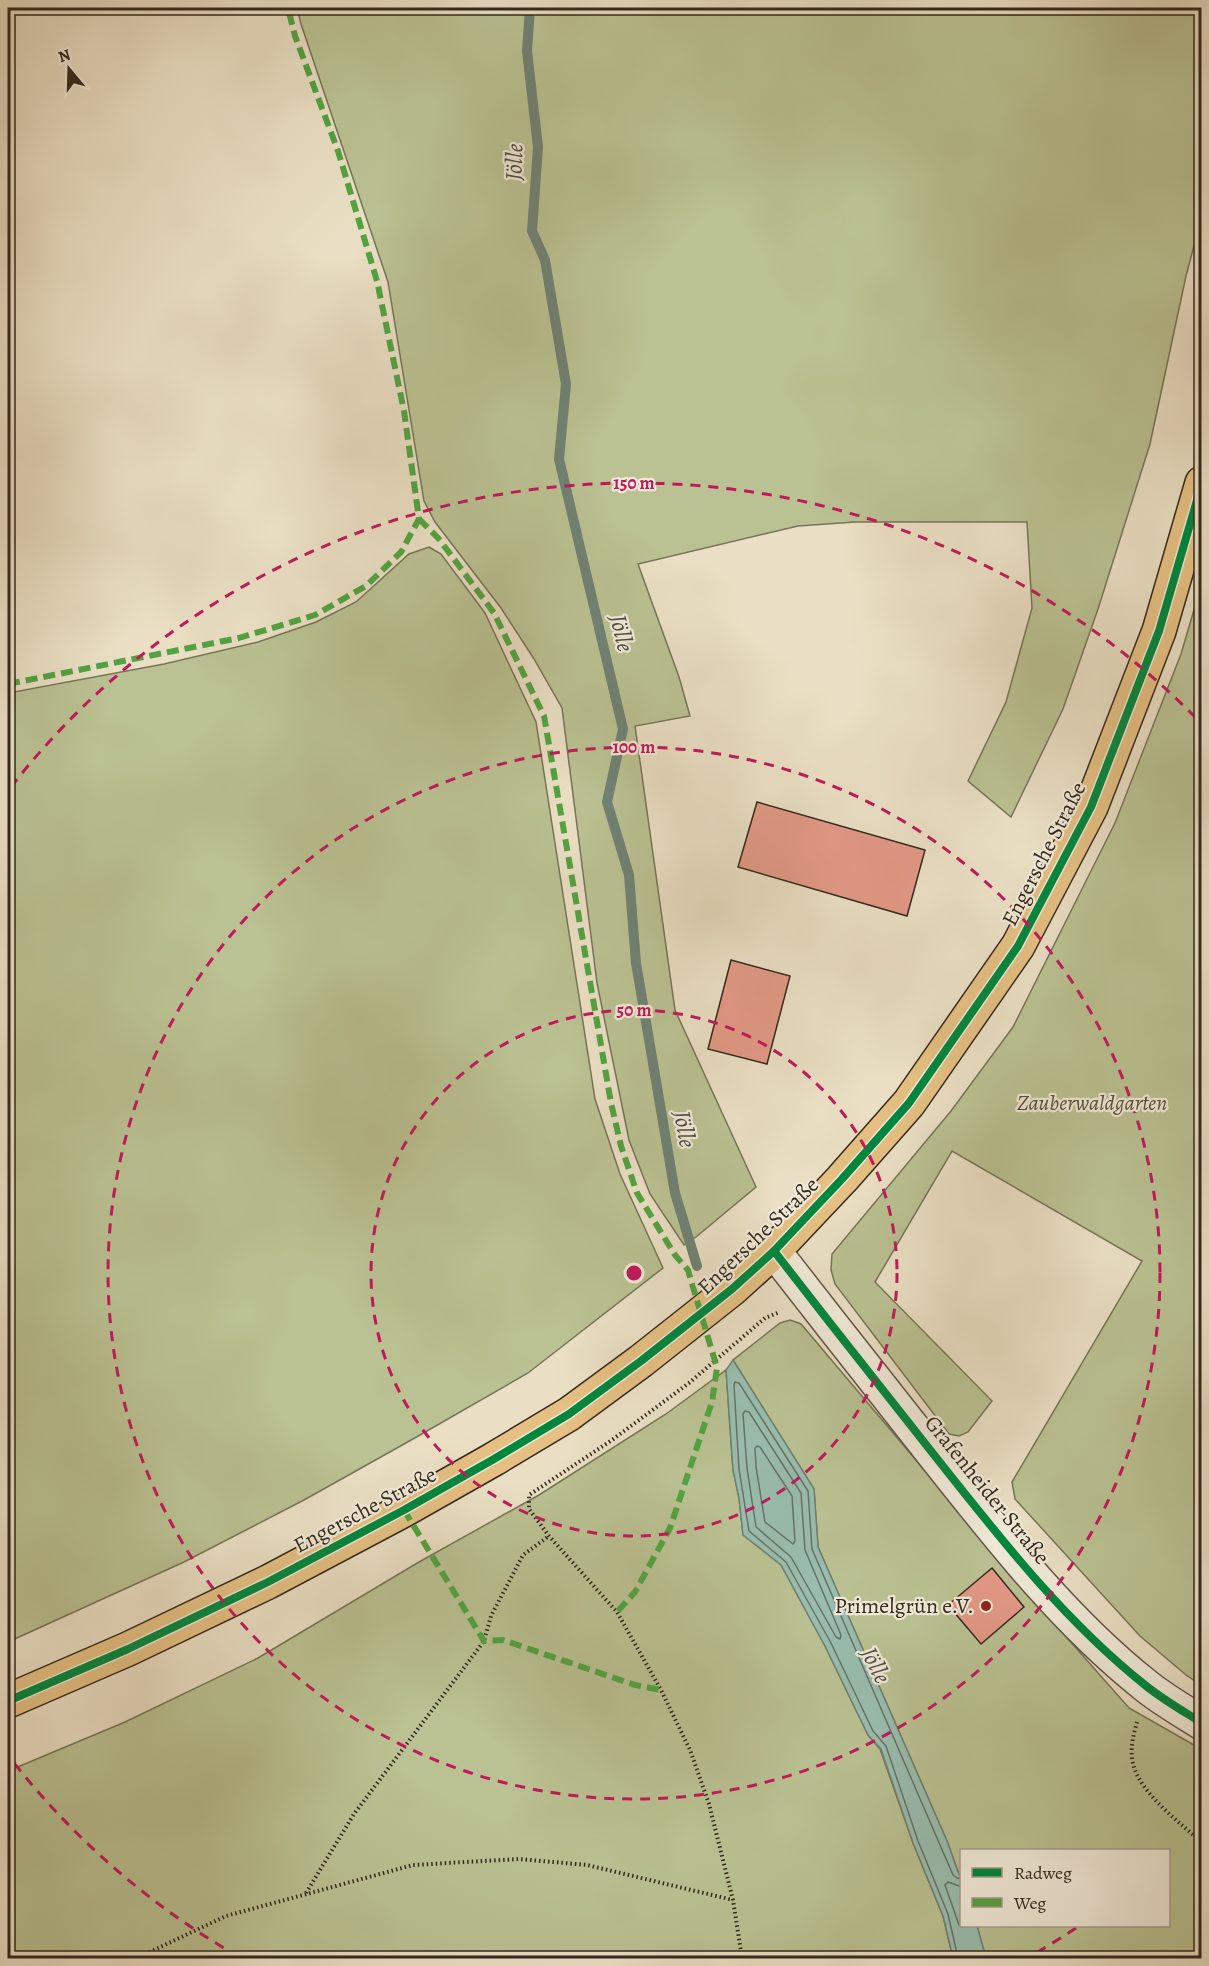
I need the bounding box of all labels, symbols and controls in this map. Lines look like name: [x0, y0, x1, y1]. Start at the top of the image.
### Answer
north arrow: [39, 39, 99, 99]
text: N: [55, 43, 74, 68]
water label: Jölle: [497, 143, 531, 182]
text: 150 m: [613, 471, 655, 495]
water label: Jölle: [602, 610, 642, 655]
text: 100 m: [613, 735, 655, 759]
street label: Engersche Straße: [995, 777, 1093, 931]
text: 50 m: [617, 998, 651, 1022]
park label: Zauberwaldgarten: [1017, 1088, 1167, 1118]
water label: Jölle: [666, 1107, 704, 1150]
street label: Engersche Straße: [691, 1170, 825, 1302]
centre of rings: [624, 1263, 644, 1283]
street label: Grafenheider Straße: [917, 1409, 1057, 1571]
street label: Engersche Straße: [288, 1460, 442, 1560]
place label: Primelgrün e.V.: [835, 1591, 974, 1621]
marker: Primelgrün e.V.: [979, 1599, 993, 1613]
water label: Jölle: [853, 1640, 899, 1689]
legend: [960, 1849, 1170, 1927]
text: Radweg: [1014, 1861, 1072, 1885]
text: Weg: [1013, 1891, 1046, 1915]

